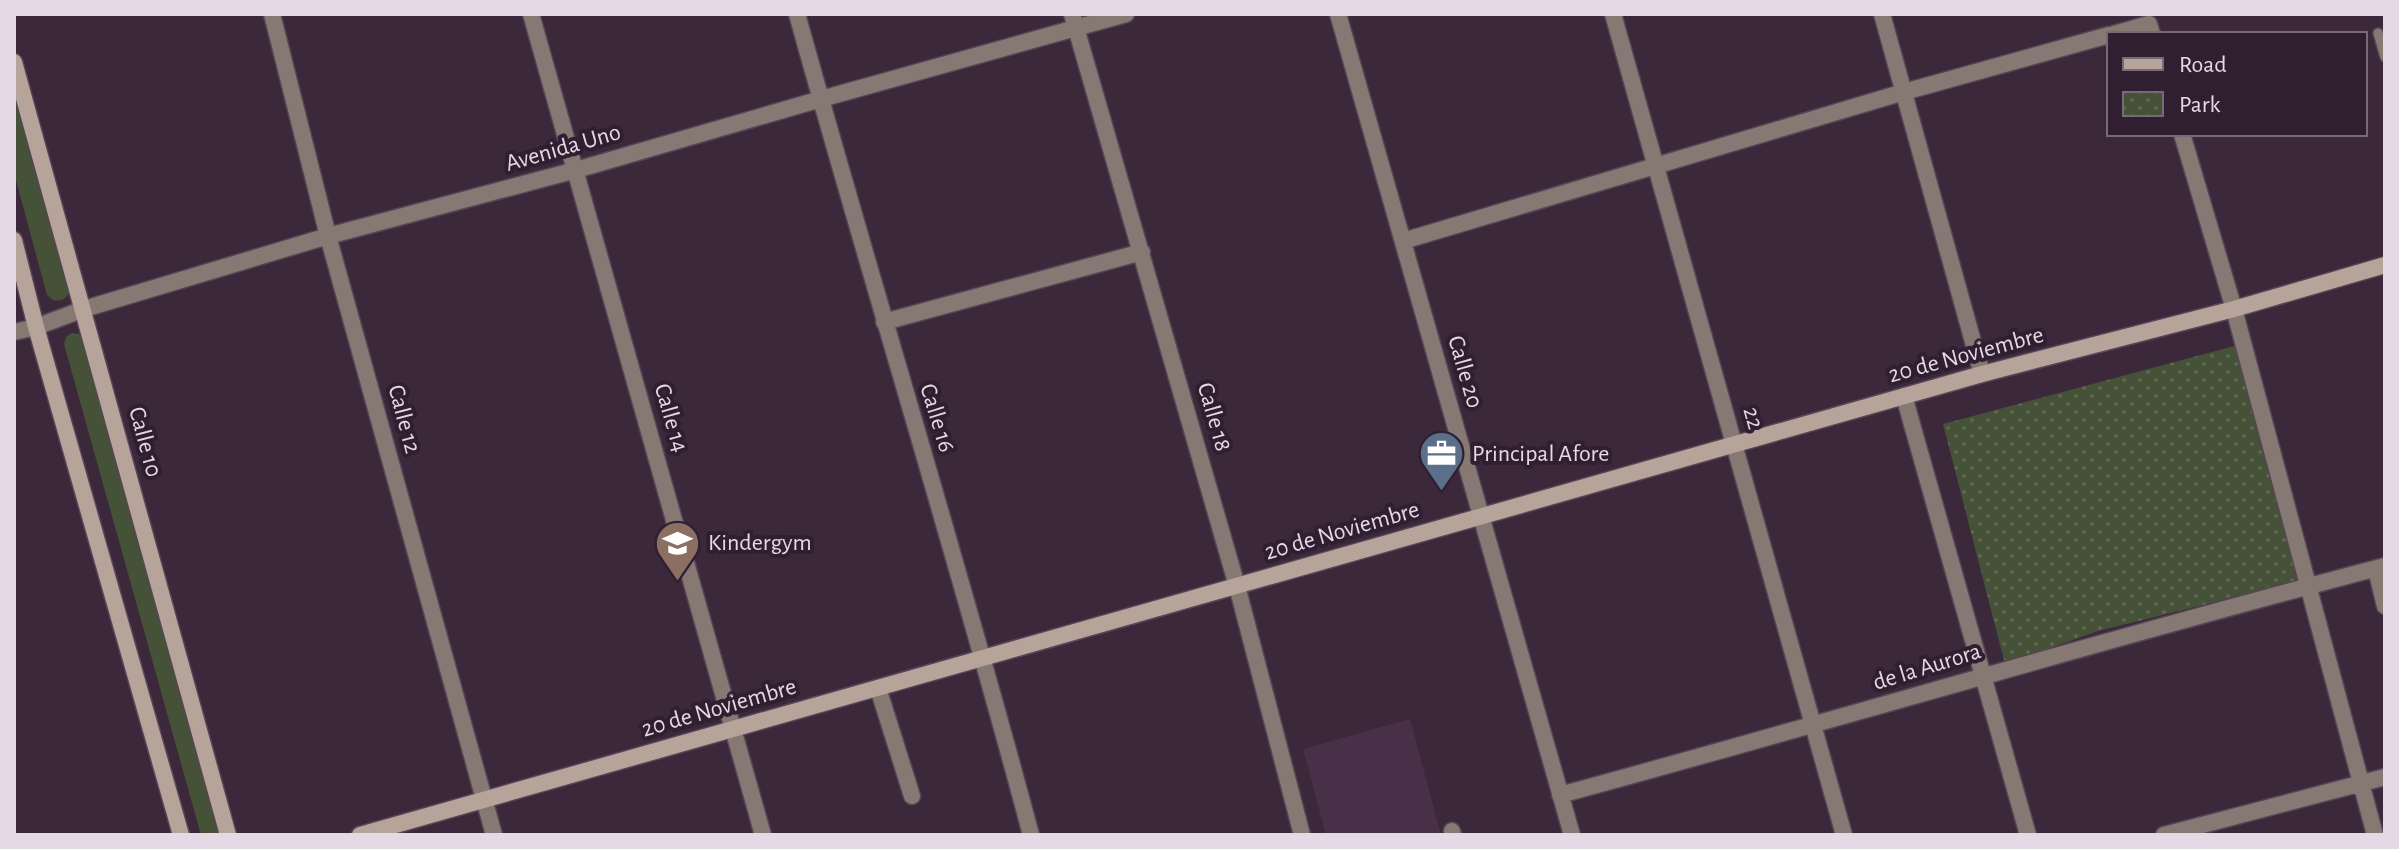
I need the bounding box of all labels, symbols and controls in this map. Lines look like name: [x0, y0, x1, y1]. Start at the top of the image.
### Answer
legend: [2107, 32, 2367, 136]
text: Road: [2179, 53, 2227, 77]
text: Park: [2179, 93, 2220, 117]
street label: Avenida Uno: [503, 120, 623, 176]
street label: 20 de Noviembre: [1886, 323, 2046, 387]
street label: Calle 20: [1443, 333, 1487, 411]
street label: Calle 18: [1193, 380, 1235, 454]
street label: Calle 14: [650, 381, 692, 455]
street label: Calle 16: [915, 381, 959, 455]
street label: Calle 12: [383, 382, 425, 456]
street label: Calle 10: [124, 404, 166, 480]
street label: 22: [1738, 404, 1768, 432]
office icon: Principal Afore: [1417, 430, 1465, 493]
place label: Principal Afore: [1472, 442, 1609, 466]
street label: 20 de Noviembre: [1262, 497, 1422, 565]
school or university icon: Kindergym: [653, 519, 701, 582]
place label: Kindergym: [708, 531, 812, 555]
street label: de la Aurora: [1870, 639, 1984, 695]
street label: 20 de Noviembre: [639, 674, 799, 742]

